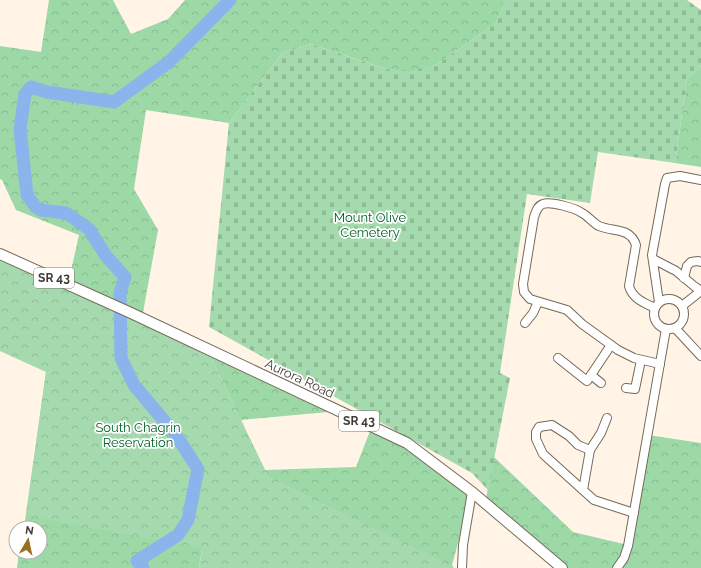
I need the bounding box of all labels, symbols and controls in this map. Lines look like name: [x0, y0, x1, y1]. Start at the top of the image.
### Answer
park label: Mount Olive Cemetery: [334, 210, 407, 240]
road number: SR 43: [34, 268, 74, 288]
street label: Aurora Road: [263, 356, 337, 401]
road number: SR 43: [339, 411, 379, 431]
park label: South Chagrin Reservation: [95, 420, 181, 450]
north arrow: [8, 520, 48, 560]
text: N: [24, 524, 35, 538]

